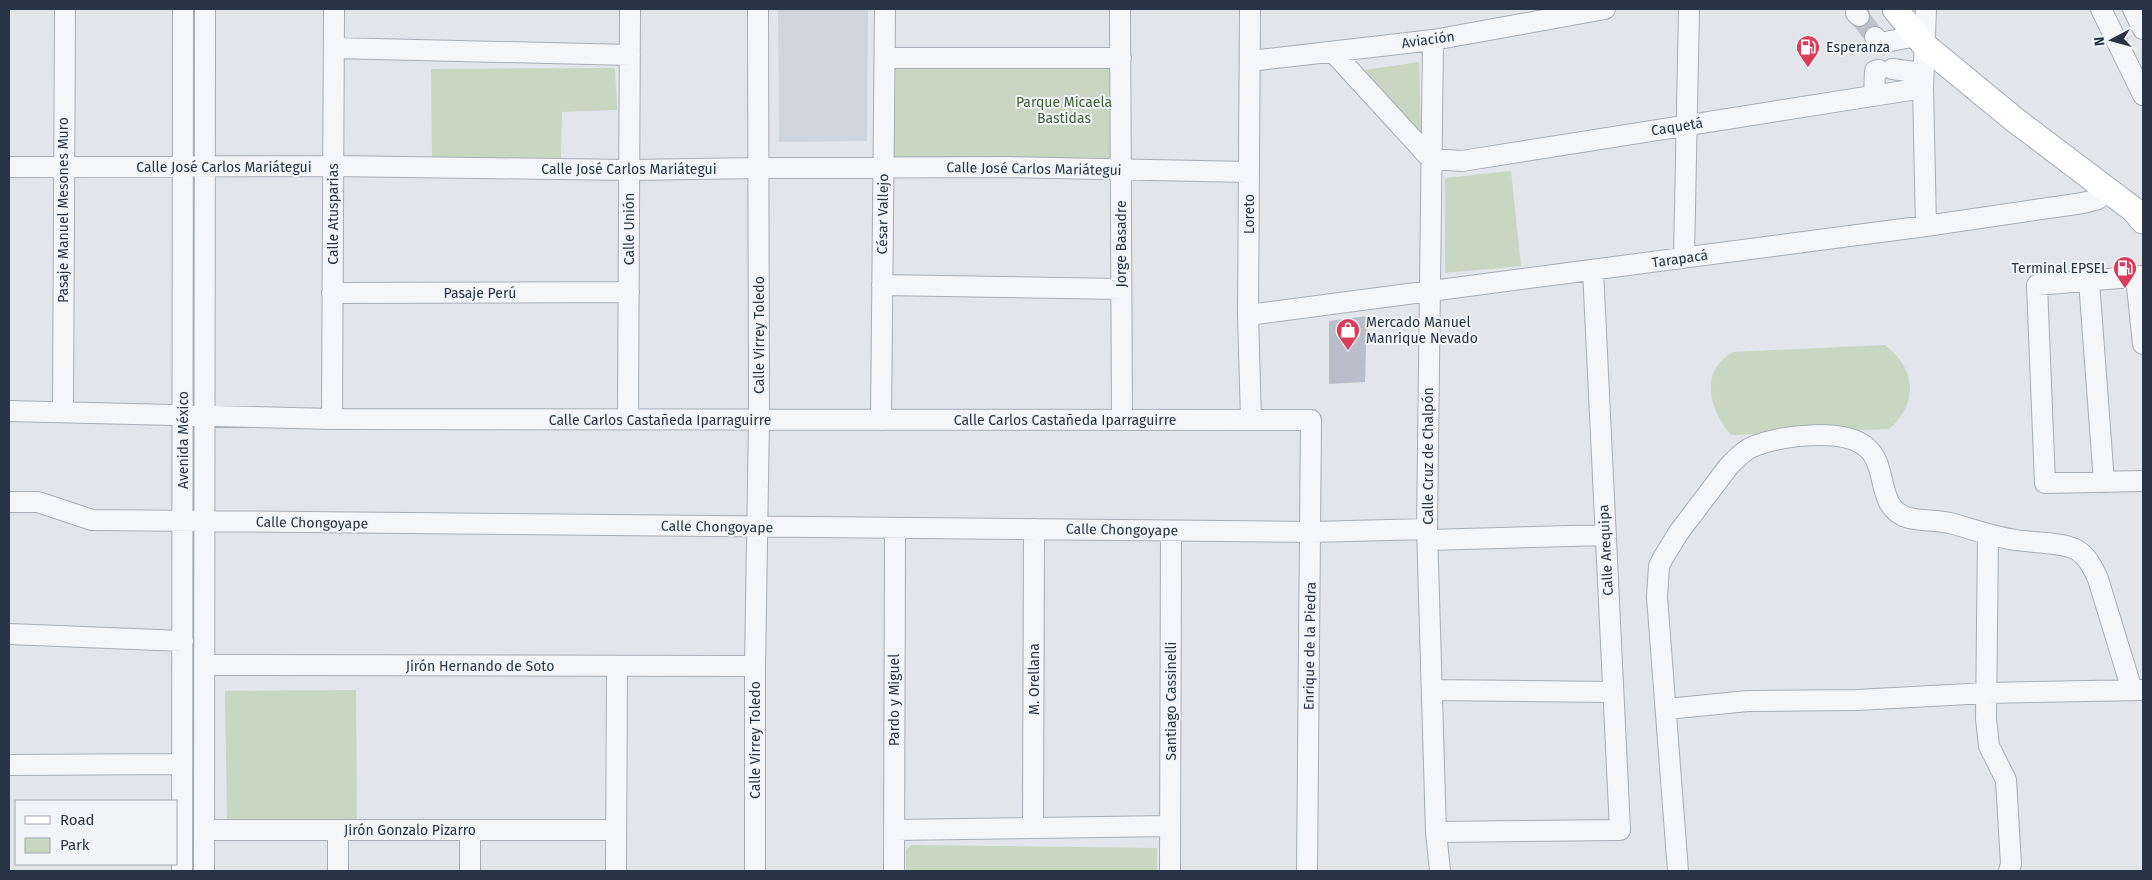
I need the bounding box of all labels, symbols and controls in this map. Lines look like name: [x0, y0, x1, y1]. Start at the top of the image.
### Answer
north arrow: [2087, 15, 2137, 65]
street label: Aviación: [1400, 28, 1456, 52]
fuel station icon: Esperanza: [1795, 34, 1821, 68]
text: N: [2091, 36, 2109, 47]
place label: Esperanza: [1826, 39, 1890, 56]
park label: Parque Micaela Bastidas: [1016, 94, 1112, 127]
street label: Caquetá: [1650, 115, 1704, 139]
street label: Pasaje Manuel Mesones Muro: [55, 117, 72, 303]
street label: Calle José Carlos Mariátegui: [136, 159, 312, 176]
street label: Calle José Carlos Mariátegui: [946, 159, 1122, 179]
street label: Calle José Carlos Mariátegui: [541, 161, 717, 178]
street label: Calle Atusparias: [325, 163, 342, 265]
street label: César Vallejo: [874, 173, 892, 255]
street label: Calle Unión: [621, 193, 638, 265]
street label: Loreto: [1241, 194, 1258, 234]
street label: Jorge Basadre: [1113, 200, 1130, 288]
street label: Tarapacá: [1651, 247, 1709, 271]
fuel station icon: Terminal EPSEL: [2112, 255, 2138, 289]
place label: Terminal EPSEL: [2012, 260, 2108, 277]
street label: Calle Virrey Toledo: [751, 276, 768, 394]
street label: Pasaje Perú: [444, 285, 516, 302]
place label: Mercado Manuel Manrique Nevado: [1366, 314, 1478, 347]
shop icon: Mercado Manuel Manrique Nevado: [1335, 317, 1361, 351]
street label: Calle Cruz de Chalpón: [1420, 387, 1437, 525]
street label: Avenida México: [175, 391, 192, 489]
street label: Calle Carlos Castañeda Iparraguirre: [549, 412, 771, 429]
street label: Calle Carlos Castañeda Iparraguirre: [954, 412, 1176, 429]
street label: Calle Arequipa: [1595, 504, 1617, 596]
street label: Calle Chongoyape: [256, 514, 368, 532]
street label: Calle Chongoyape: [661, 518, 773, 536]
street label: Calle Chongoyape: [1066, 521, 1178, 539]
street label: Enrique de la Piedra: [1300, 582, 1320, 710]
street label: Santiago Cassinelli: [1163, 642, 1180, 760]
street label: M. Orellana: [1026, 643, 1043, 715]
street label: Pardo y Miguel: [886, 654, 903, 746]
street label: Jirón Hernando de Soto: [406, 658, 554, 675]
street label: Calle Virrey Toledo: [747, 681, 764, 799]
legend: [15, 800, 178, 865]
text: Road: [60, 811, 95, 829]
street label: Jirón Gonzalo Pizarro: [344, 822, 476, 839]
text: Park: [60, 836, 90, 854]

